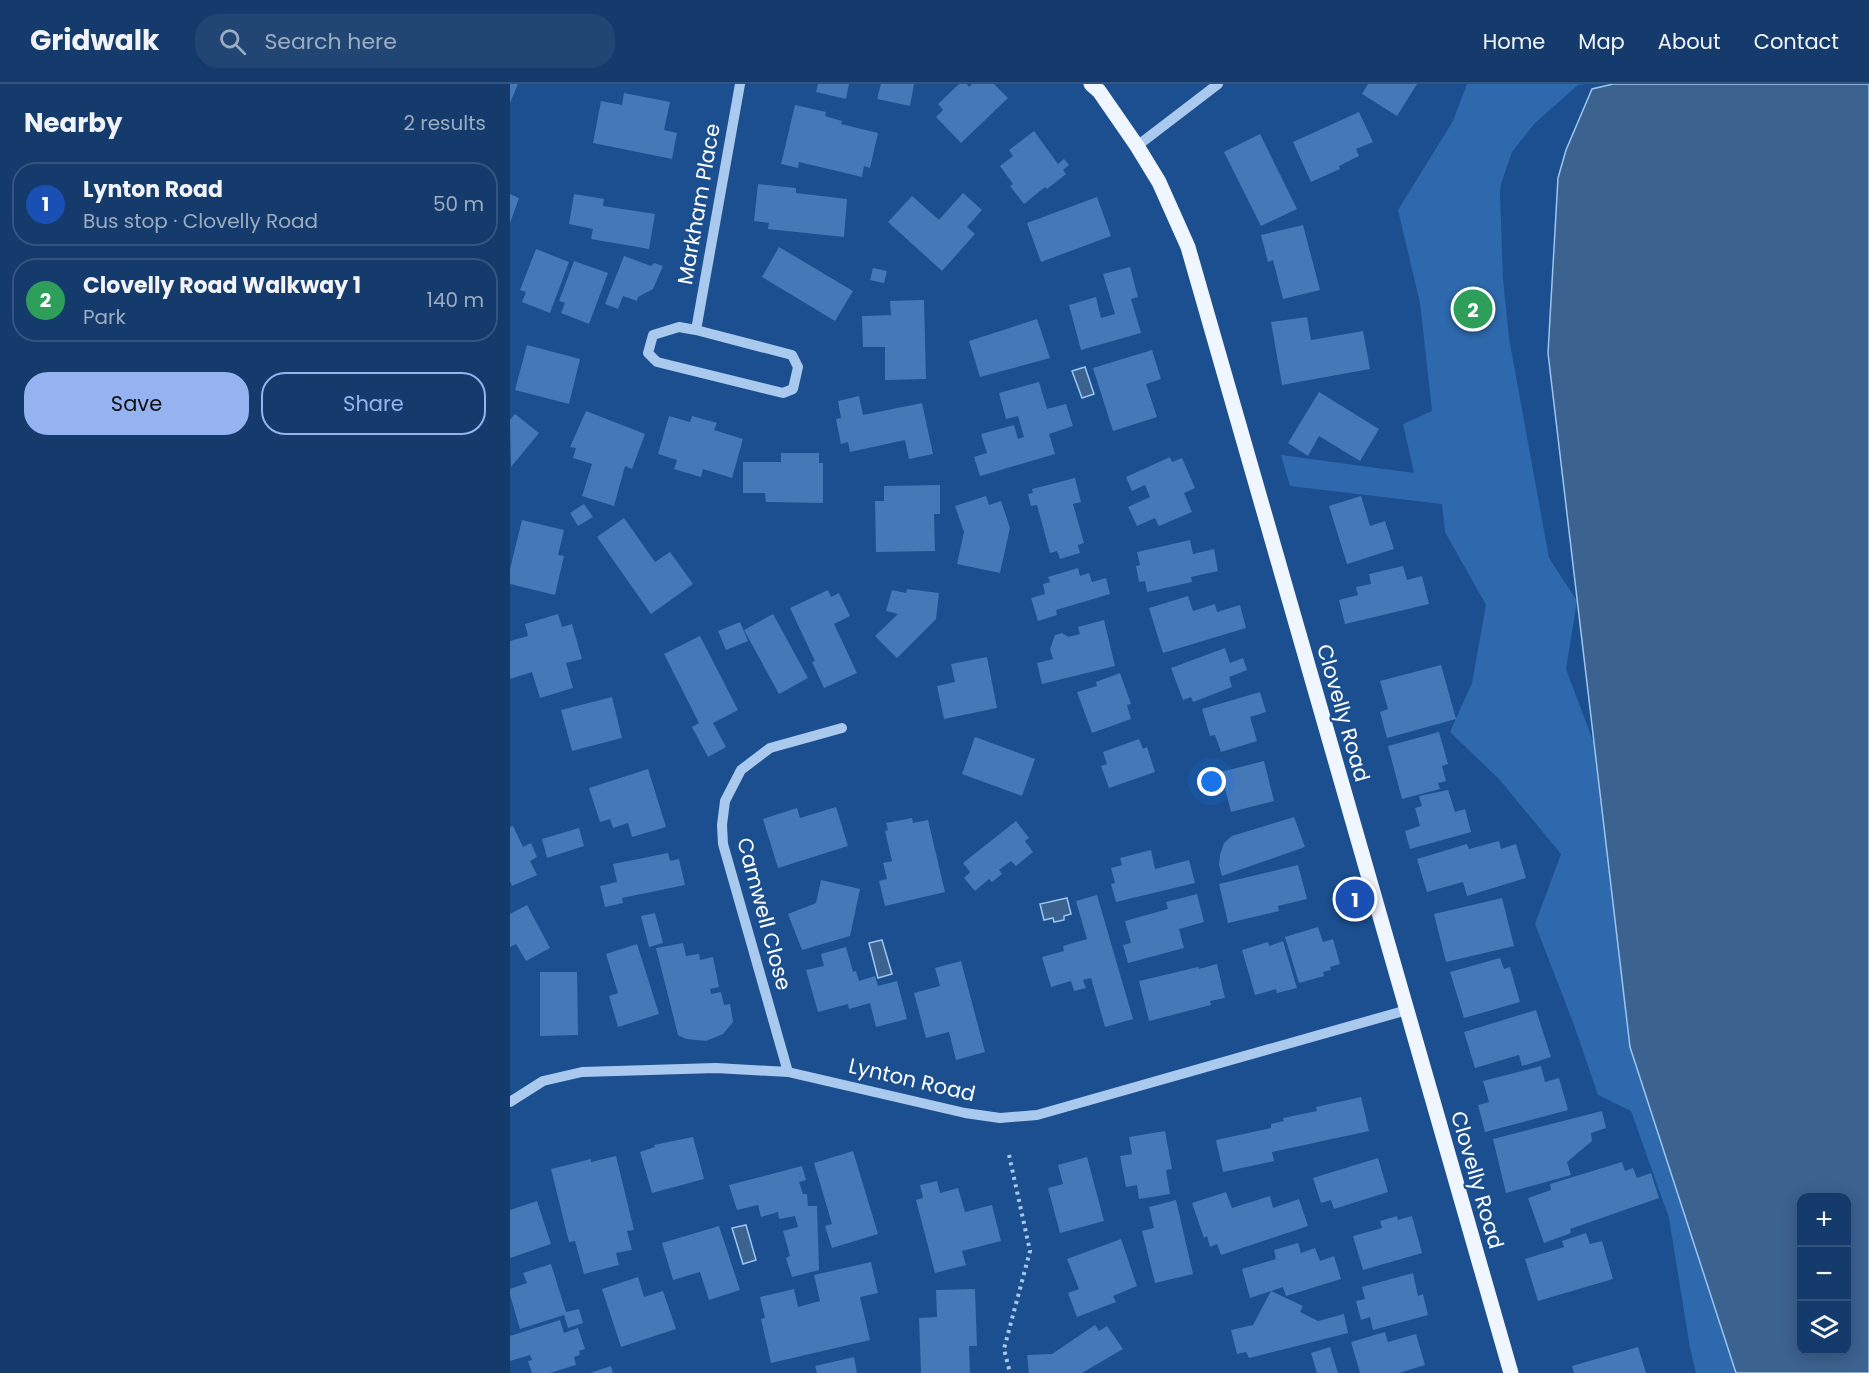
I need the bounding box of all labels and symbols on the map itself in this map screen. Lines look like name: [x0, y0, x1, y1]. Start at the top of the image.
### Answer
street label: Markham Place: [670, 121, 727, 287]
pin: 2: [1454, 286, 1492, 332]
street label: Clovelly Road: [1310, 641, 1377, 785]
your location: [1197, 767, 1226, 796]
street label: Camwell Close: [730, 834, 799, 993]
pin: 1: [1336, 876, 1374, 922]
street label: Lynton Road: [846, 1051, 978, 1108]
street label: Clovelly Road: [1444, 1108, 1511, 1252]

